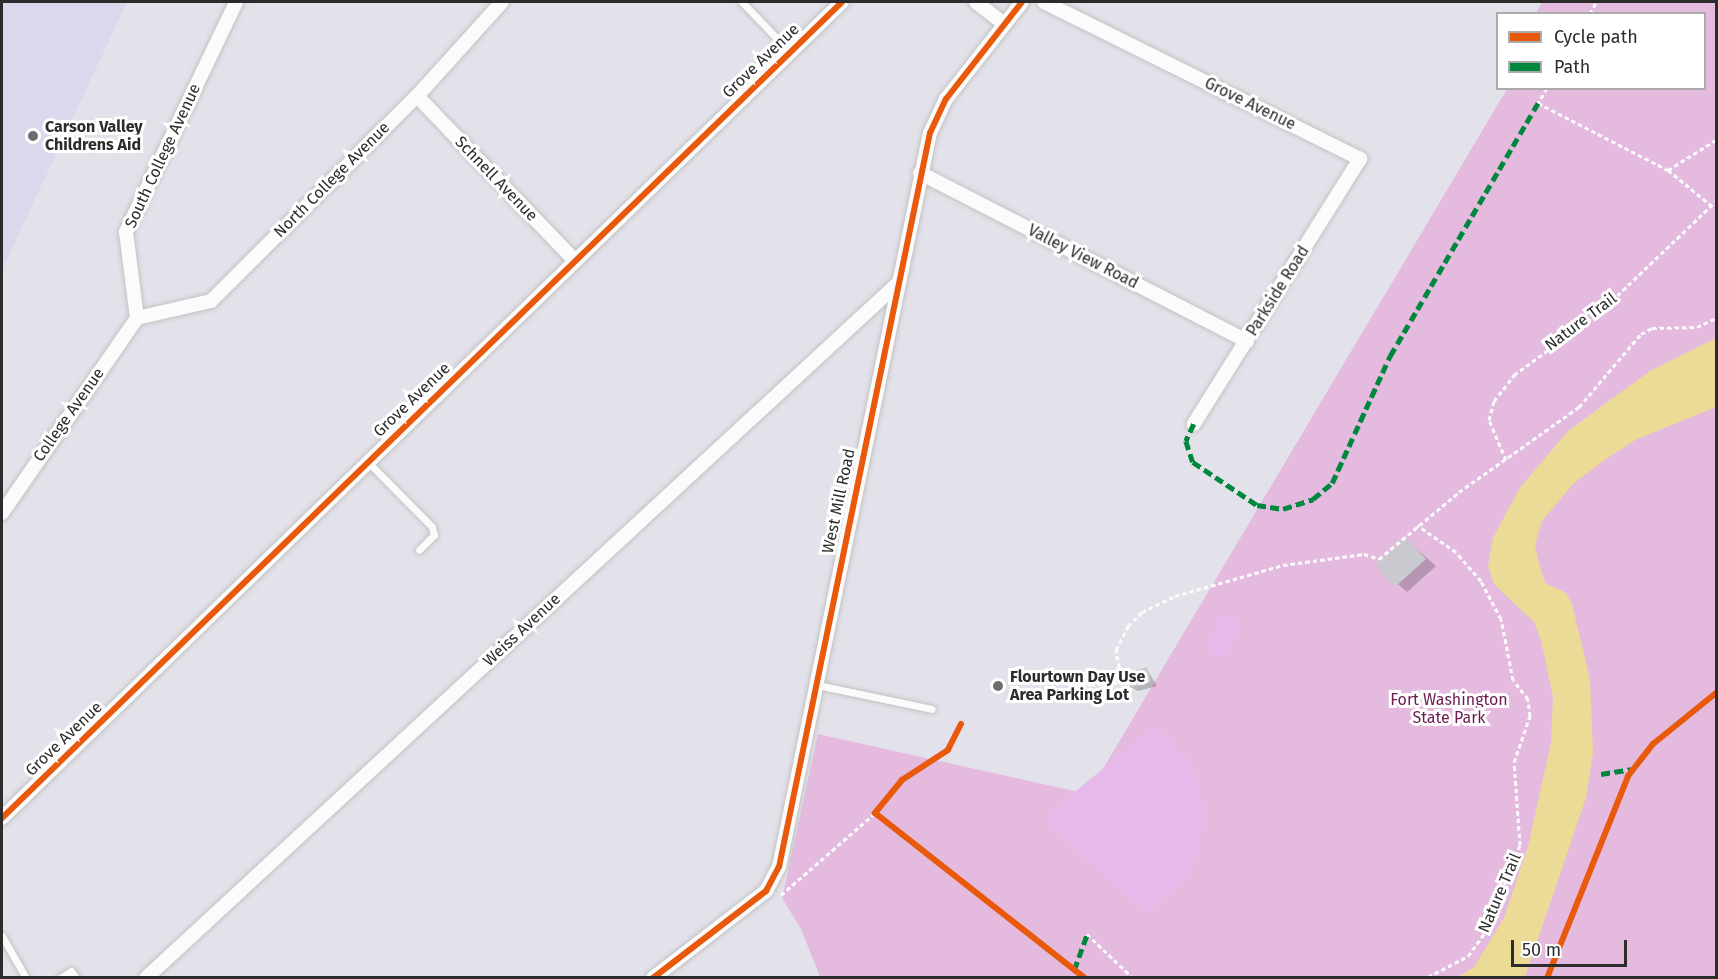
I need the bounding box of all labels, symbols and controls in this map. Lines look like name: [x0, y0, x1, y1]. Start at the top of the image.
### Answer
legend: [1496, 12, 1706, 90]
street label: Grove Avenue: [719, 20, 803, 102]
text: Cycle path: [1554, 26, 1638, 48]
text: Path: [1554, 56, 1590, 78]
street label: Grove Avenue: [1201, 74, 1299, 134]
street label: South College Avenue: [121, 81, 205, 231]
place label: Carson Valley Childrens Aid: [45, 117, 143, 155]
street label: North College Avenue: [270, 118, 394, 242]
marker: Carson Valley Childrens Aid: [26, 129, 40, 143]
street label: Schnell Avenue: [451, 133, 541, 225]
street label: Valley View Road: [1024, 221, 1142, 293]
street label: Parkside Road: [1243, 242, 1313, 340]
street label: Nature Trail: [1541, 289, 1621, 355]
street label: Grove Avenue: [370, 359, 454, 441]
street label: College Avenue: [30, 364, 108, 466]
street label: West Mill Road: [819, 447, 859, 555]
street label: Weiss Avenue: [479, 589, 565, 671]
place label: Flourtown Day Use Area Parking Lot: [1010, 667, 1145, 705]
marker: Flourtown Day Use Area Parking Lot: [991, 679, 1005, 693]
park label: Fort Washington State Park: [1390, 690, 1508, 728]
street label: Grove Avenue: [22, 698, 106, 780]
street label: Nature Trail: [1475, 850, 1525, 936]
scale bar: [1514, 928, 1630, 966]
text: 50 m: [1522, 939, 1561, 961]

